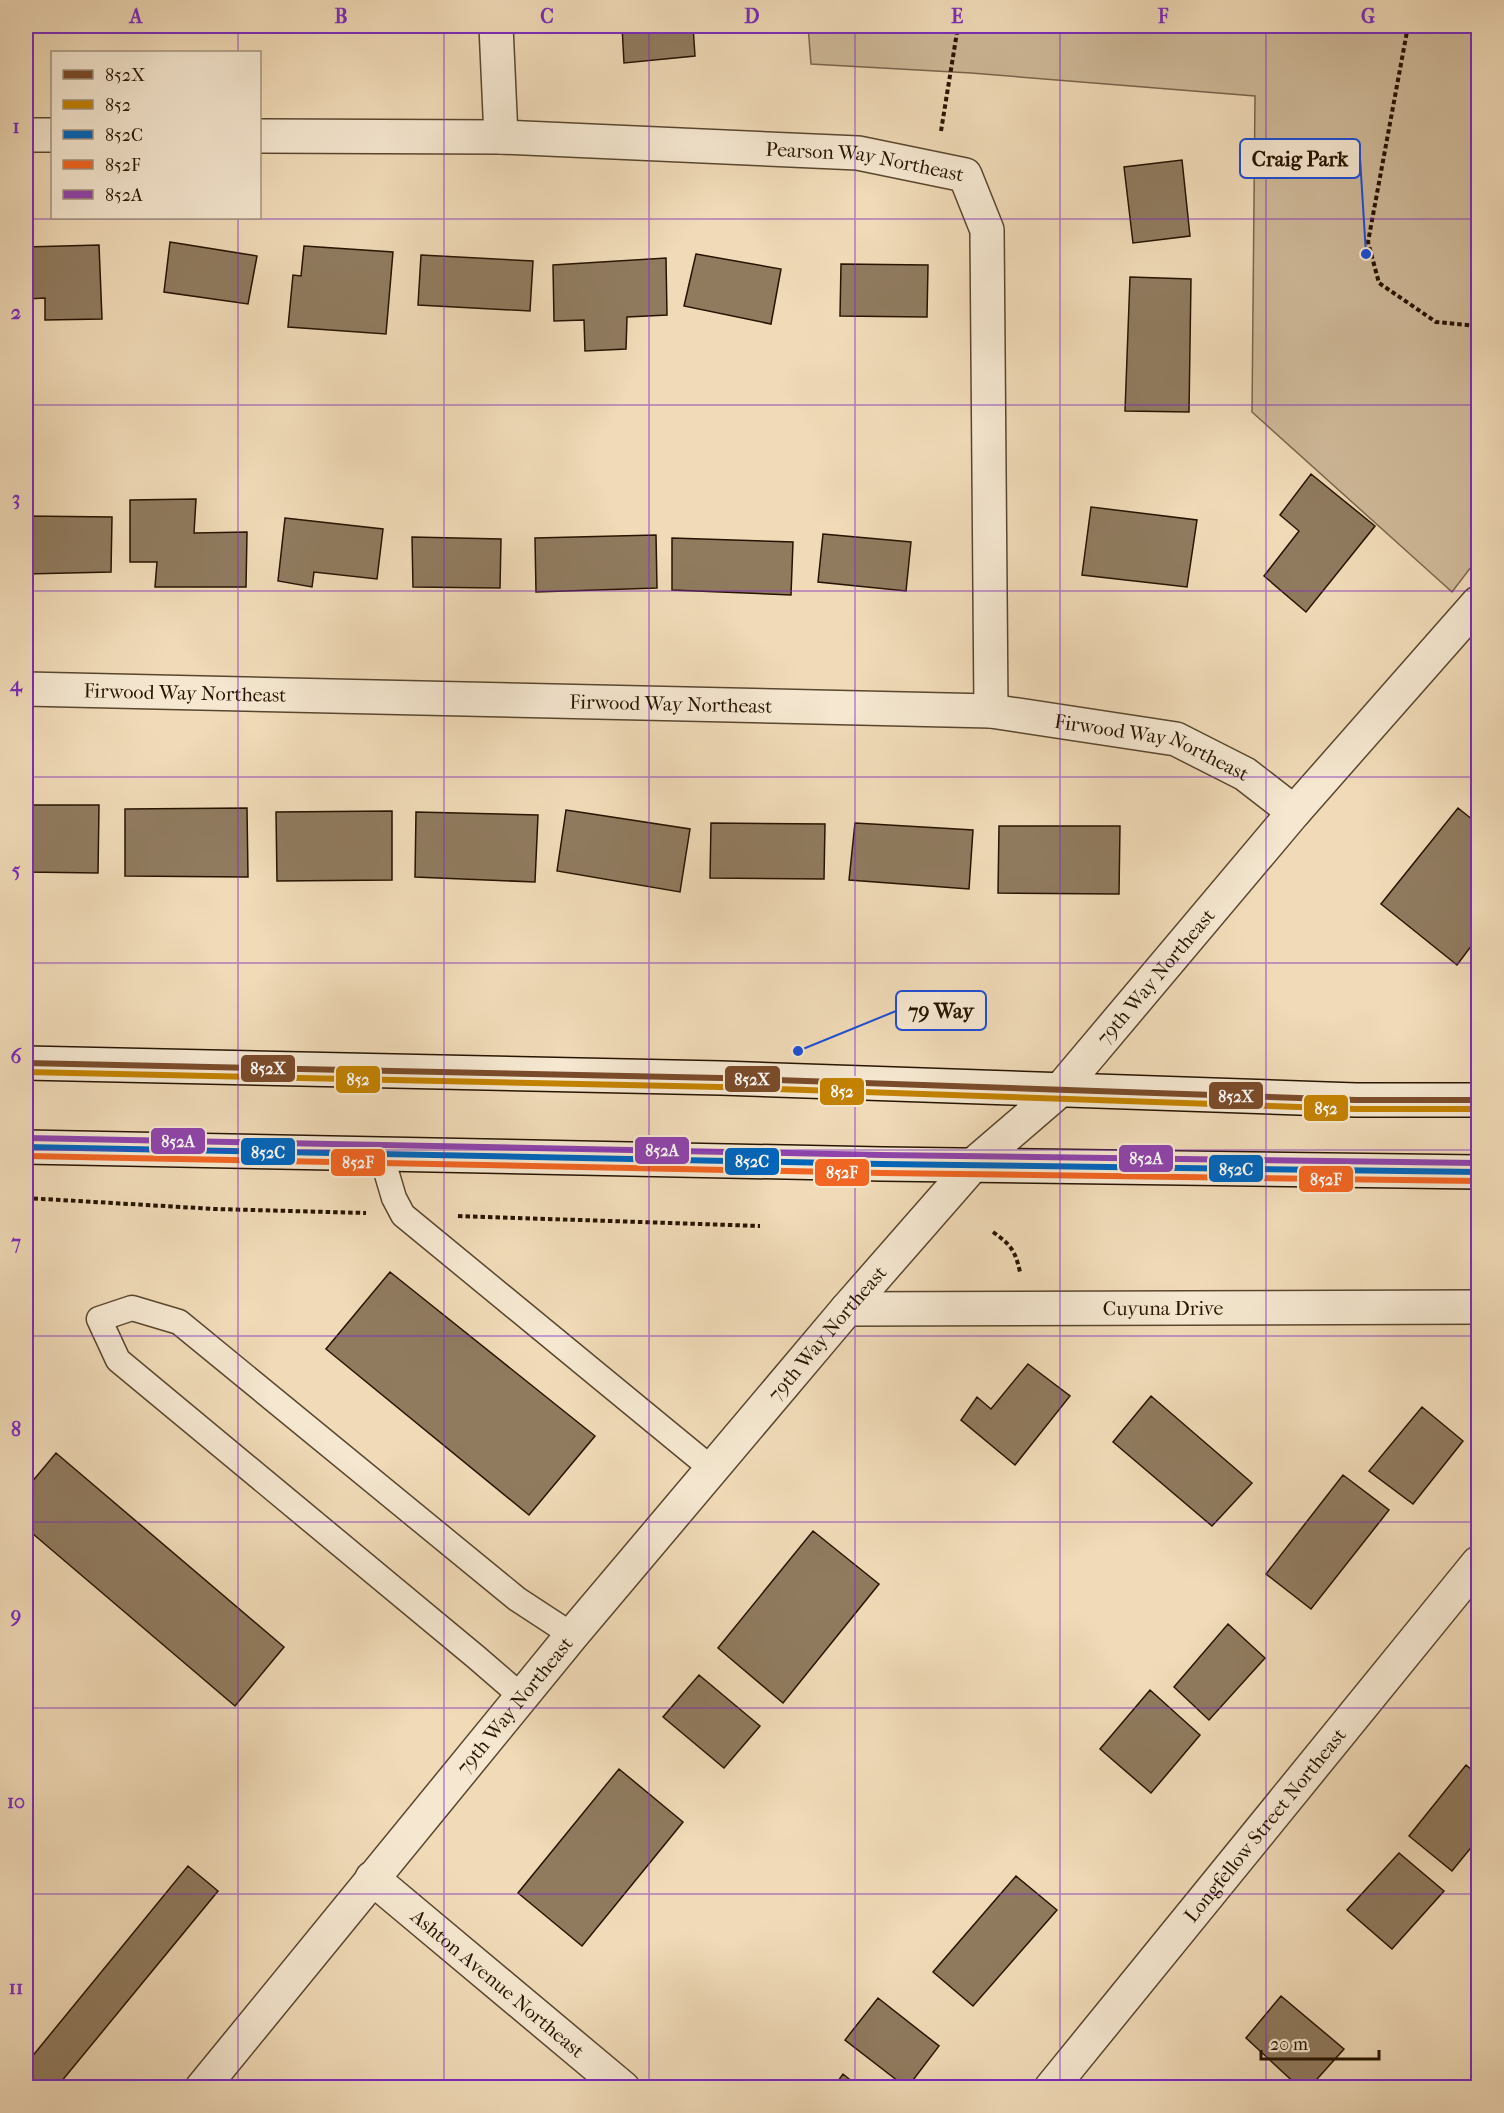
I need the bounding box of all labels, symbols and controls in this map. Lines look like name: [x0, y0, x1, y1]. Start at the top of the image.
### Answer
text: A: [128, 5, 144, 28]
text: B: [334, 5, 348, 28]
text: C: [540, 5, 554, 28]
text: D: [744, 5, 760, 28]
text: E: [951, 5, 963, 28]
text: F: [1157, 5, 1169, 28]
text: G: [1361, 5, 1375, 28]
legend: [51, 51, 261, 219]
text: 852X: [105, 65, 145, 86]
text: 852: [105, 95, 131, 116]
text: 1: [12, 115, 20, 138]
text: 852C: [105, 125, 143, 146]
street label: Pearson Way Northeast: [765, 138, 966, 186]
callout: Craig Park: [1240, 139, 1360, 178]
text: Craig Park: [1252, 147, 1349, 171]
text: 852F: [105, 155, 141, 176]
text: 852A: [105, 185, 143, 206]
text: 2: [11, 301, 21, 324]
text: 3: [12, 487, 20, 510]
text: 4: [9, 673, 23, 697]
street label: Firwood Way Northeast: [83, 679, 287, 707]
street label: Firwood Way Northeast: [569, 690, 772, 718]
street label: Firwood Way Northeast: [1053, 710, 1252, 786]
text: 5: [12, 859, 21, 882]
street label: 79th Way Northeast: [1092, 904, 1220, 1049]
callout: 79 Way: [896, 991, 986, 1030]
text: 79 Way: [907, 999, 976, 1023]
text: 6: [11, 1045, 23, 1068]
line badge: 852X: [240, 1054, 296, 1083]
text: 852X: [250, 1059, 286, 1078]
line badge: 852: [335, 1065, 381, 1094]
line badge: 852X: [724, 1065, 781, 1093]
text: 852: [346, 1070, 370, 1089]
text: 852X: [734, 1070, 770, 1089]
line badge: 852: [819, 1077, 865, 1106]
line badge: 852X: [1208, 1081, 1264, 1110]
text: 852: [830, 1082, 854, 1101]
text: 852X: [1218, 1087, 1254, 1106]
line badge: 852: [1303, 1094, 1349, 1122]
text: 852: [1314, 1099, 1338, 1118]
line badge: 852A: [150, 1127, 206, 1155]
text: 852A: [161, 1132, 195, 1151]
line badge: 852A: [634, 1136, 690, 1165]
line badge: 852C: [240, 1137, 296, 1166]
text: 852A: [645, 1141, 679, 1160]
text: 852C: [251, 1143, 285, 1162]
line badge: 852A: [1118, 1144, 1174, 1173]
line badge: 852C: [724, 1147, 780, 1176]
line badge: 852F: [330, 1148, 386, 1177]
text: 852A: [1129, 1149, 1163, 1168]
text: 852C: [735, 1152, 769, 1171]
text: 852F: [342, 1153, 374, 1172]
line badge: 852C: [1208, 1154, 1264, 1183]
line badge: 852F: [814, 1158, 870, 1187]
text: 852C: [1219, 1160, 1253, 1179]
text: 852F: [826, 1163, 858, 1182]
line badge: 852F: [1298, 1165, 1354, 1193]
text: 852F: [1310, 1170, 1342, 1189]
text: 7: [10, 1231, 21, 1254]
street label: 79th Way Northeast: [763, 1261, 891, 1406]
street label: Cuyuna Drive: [1103, 1297, 1223, 1320]
text: 8: [11, 1418, 21, 1441]
text: 9: [10, 1604, 21, 1627]
street label: 79th Way Northeast: [452, 1632, 578, 1779]
street label: Longfellow Street Northeast: [1180, 1724, 1351, 1927]
text: 10: [7, 1790, 25, 1813]
street label: Ashton Avenue Northeast: [405, 1904, 589, 2063]
text: 11: [9, 1976, 23, 1999]
scale bar: [1261, 2023, 1380, 2061]
text: 20 m: [1270, 2034, 1308, 2055]

